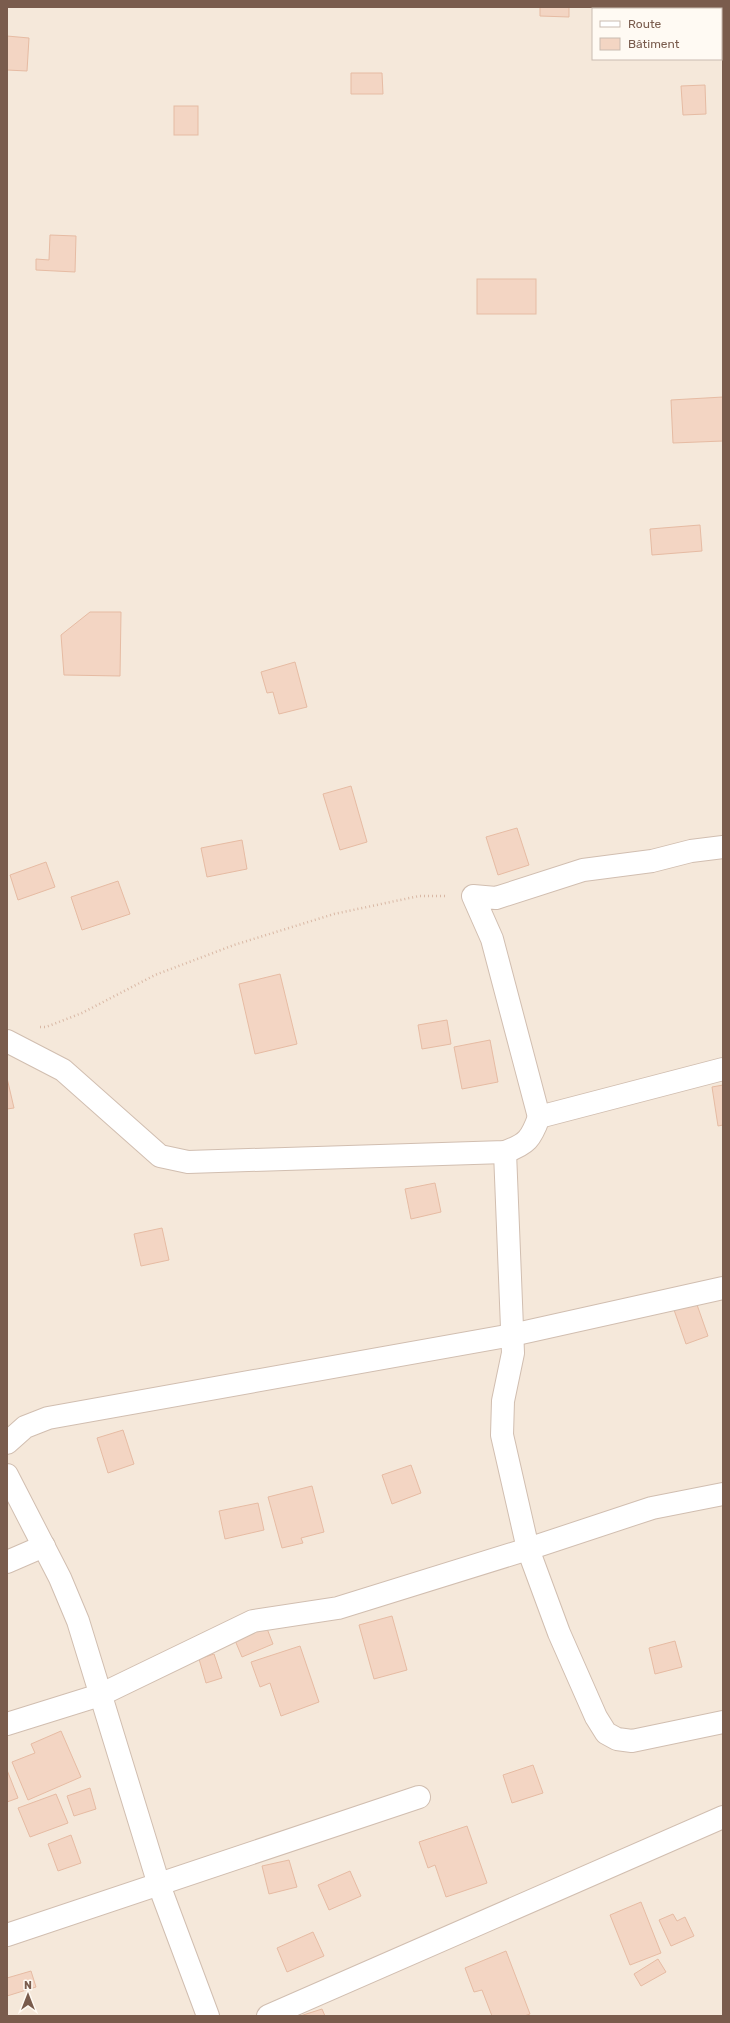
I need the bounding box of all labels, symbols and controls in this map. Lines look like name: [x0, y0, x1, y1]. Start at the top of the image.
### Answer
legend: [592, 8, 722, 60]
text: Route: [628, 17, 662, 31]
text: Bâtiment: [628, 37, 680, 51]
north arrow: [8, 1975, 48, 2015]
text: N: [24, 1979, 32, 1992]

